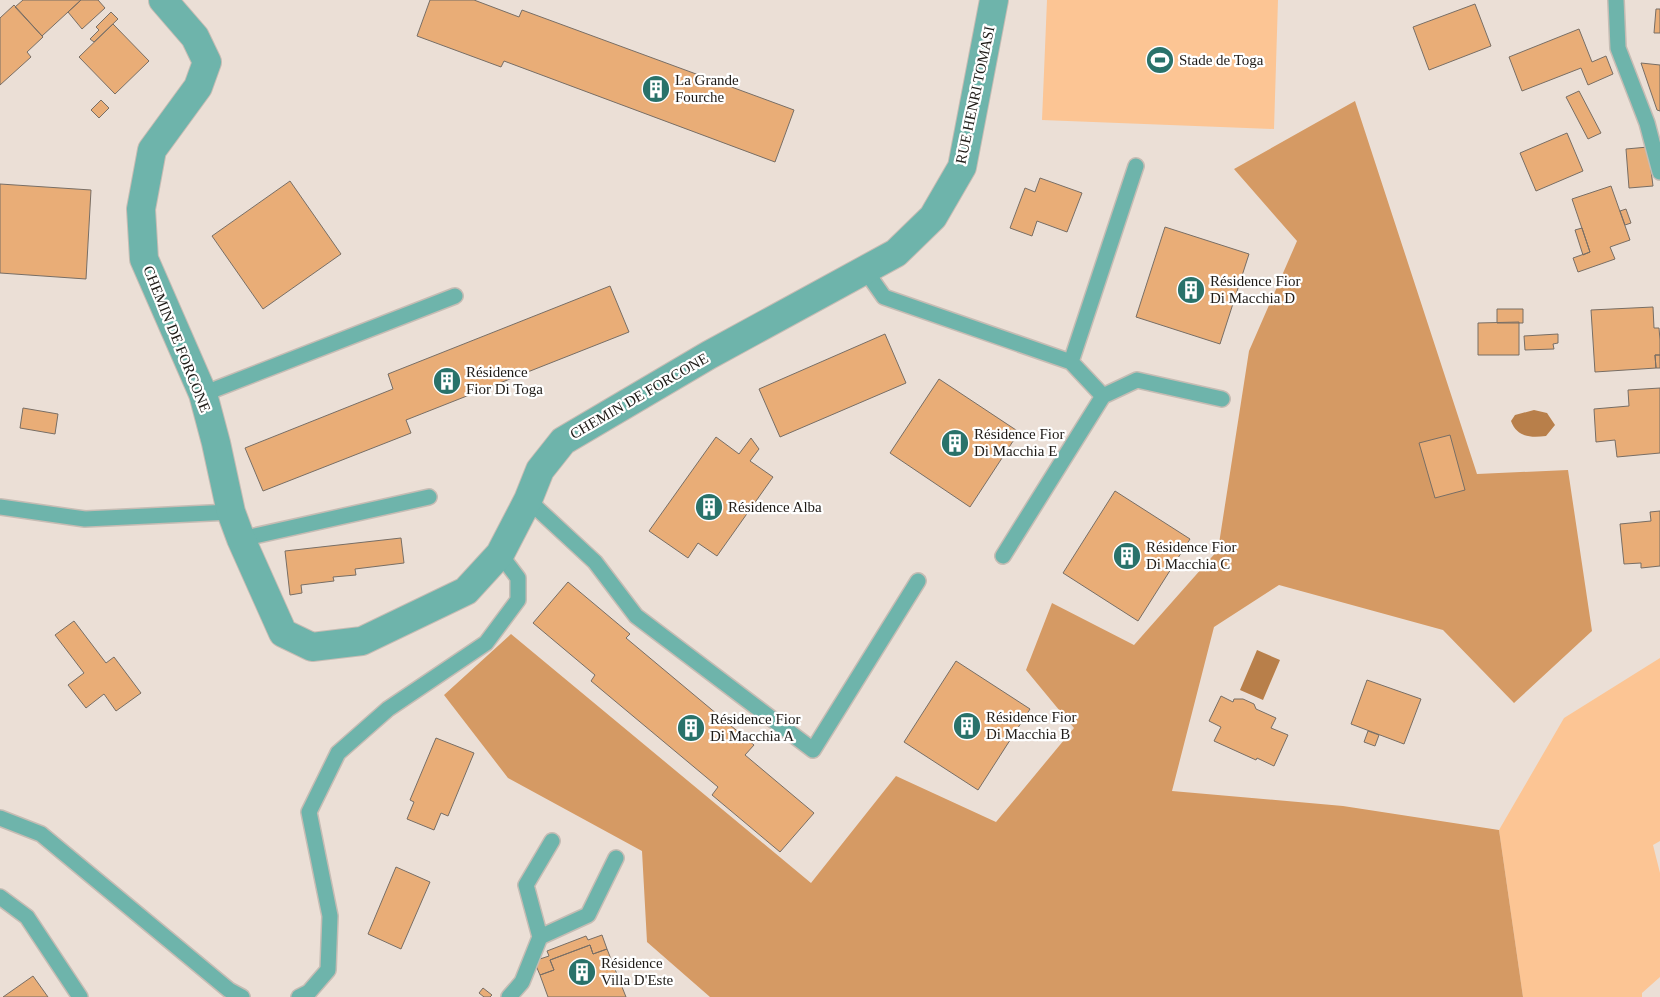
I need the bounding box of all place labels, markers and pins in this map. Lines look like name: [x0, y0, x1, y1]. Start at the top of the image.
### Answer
sports icon: Stade de Toga: [1145, 45, 1175, 75]
place label: Stade de Toga: [1179, 52, 1264, 68]
place label: La Grande Fourche: [675, 72, 739, 105]
building icon: La Grande Fourche: [641, 74, 671, 104]
place label: Résidence Fior Di Macchia D: [1210, 273, 1300, 306]
building icon: Résidence Fior Di Macchia D: [1176, 275, 1206, 305]
place label: Résidence Fior Di Toga: [466, 364, 543, 397]
building icon: Résidence Fior Di Toga: [432, 366, 462, 396]
place label: Résidence Fior Di Macchia E: [974, 426, 1064, 459]
building icon: Résidence Fior Di Macchia E: [940, 428, 970, 458]
building icon: Résidence Alba: [694, 492, 724, 522]
place label: Résidence Alba: [728, 499, 822, 515]
place label: Résidence Fior Di Macchia C: [1146, 539, 1236, 572]
building icon: Résidence Fior Di Macchia C: [1112, 541, 1142, 571]
place label: Résidence Fior Di Macchia B: [986, 709, 1076, 742]
place label: Résidence Fior Di Macchia A: [710, 711, 800, 744]
building icon: Résidence Fior Di Macchia B: [952, 711, 982, 741]
building icon: Résidence Fior Di Macchia A: [676, 713, 706, 743]
place label: Résidence Villa D'Este: [601, 955, 674, 988]
building icon: Résidence Villa D'Este: [567, 957, 597, 987]

